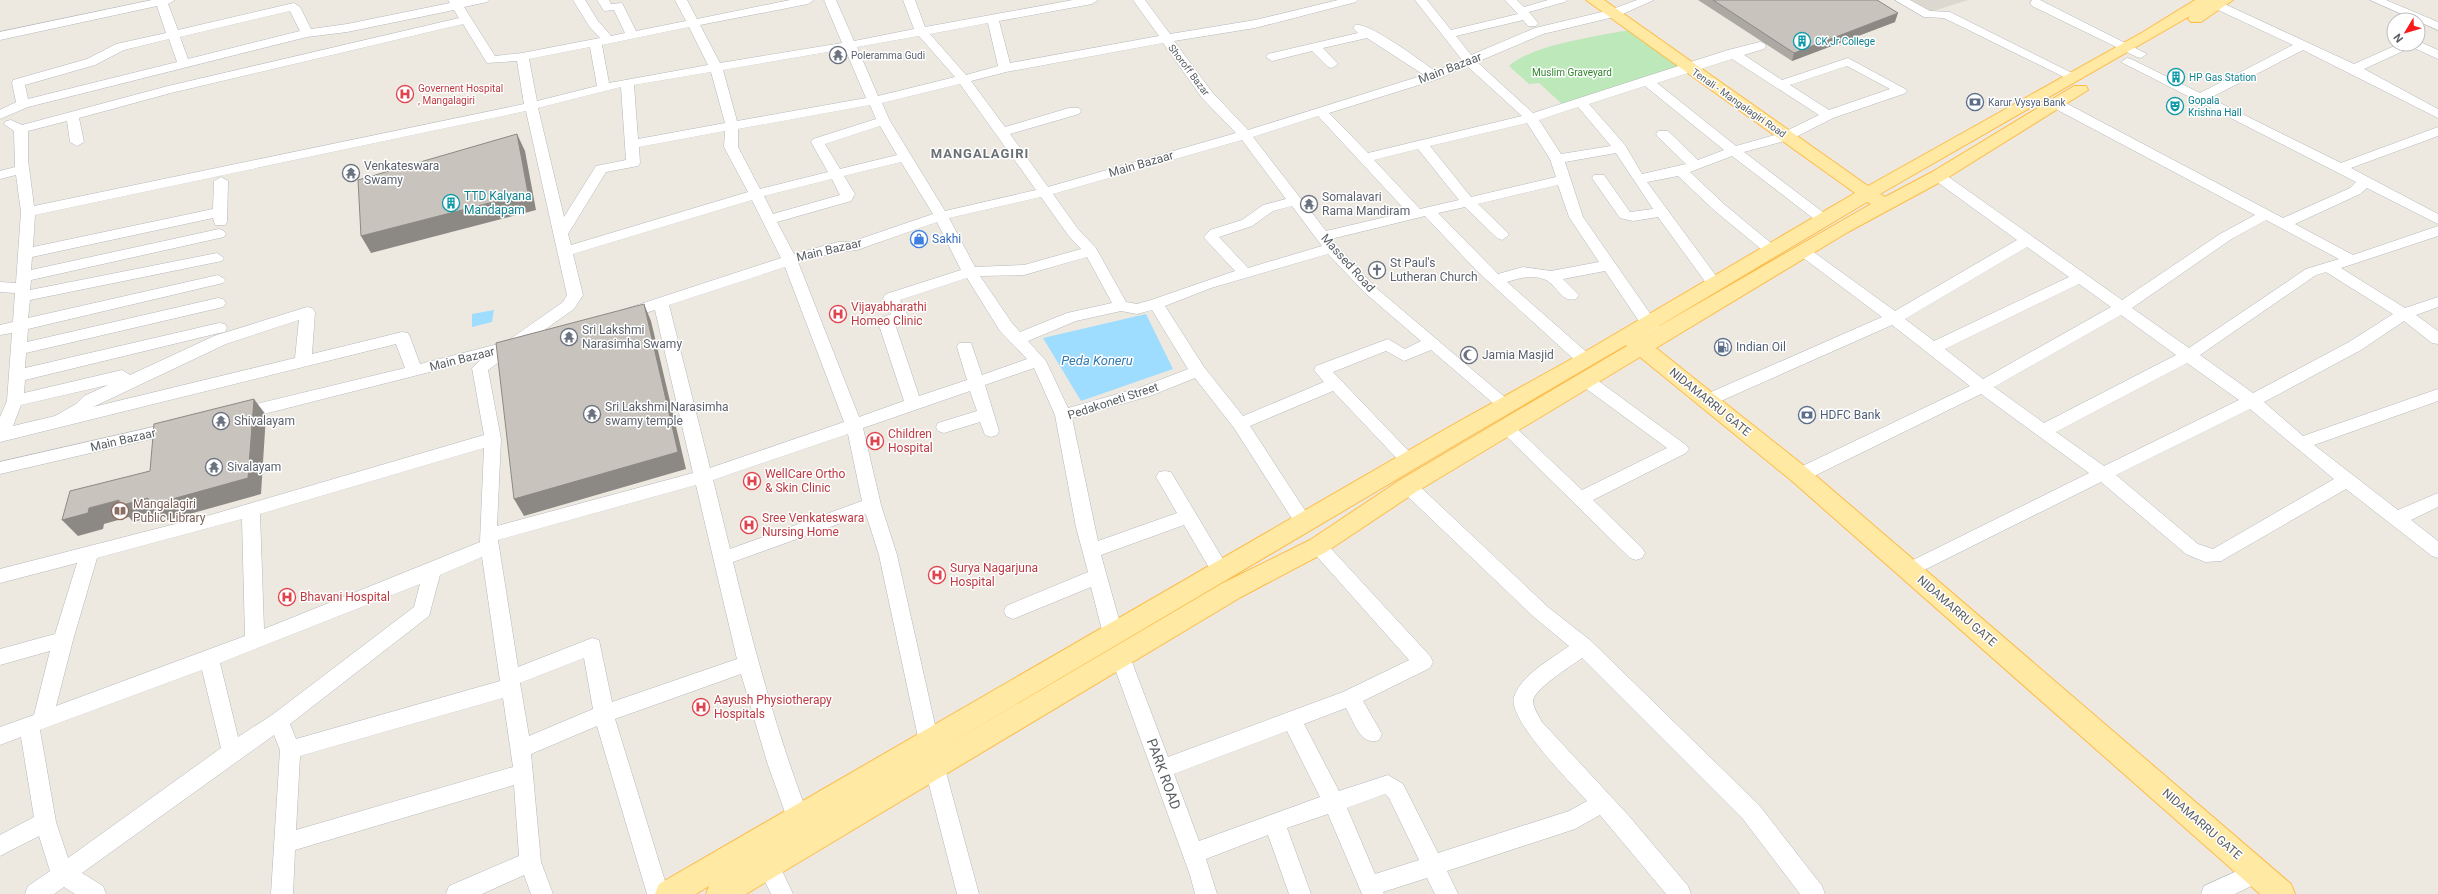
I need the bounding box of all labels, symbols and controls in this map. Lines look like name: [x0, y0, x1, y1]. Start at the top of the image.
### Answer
north arrow: [2386, 12, 2426, 52]
building icon: CK Jr College: [1792, 31, 1812, 51]
text: N: [2391, 31, 2406, 45]
place label: CK Jr College: [1815, 36, 1875, 47]
street label: Shoroff Bazar: [1166, 42, 1212, 98]
temple icon: Poleramma Gudi: [828, 45, 848, 65]
place label: Poleramma Gudi: [851, 50, 925, 61]
street label: Main Bazaar: [1416, 50, 1484, 86]
street label: Tenali - Mangalagiri Road: [1690, 66, 1788, 140]
park label: Muslim Graveyard: [1532, 67, 1612, 78]
building icon: HP Gas Station: [2166, 67, 2186, 87]
place label: HP Gas Station: [2189, 72, 2256, 83]
place label: Governent Hospital , Mangalagiri: [418, 83, 503, 106]
hospital icon: Governent Hospital , Mangalagiri: [395, 84, 415, 104]
bank icon: Karur Vysya Bank: [1965, 92, 1985, 112]
place label: Gopala Krishna Hall: [2188, 95, 2242, 118]
theatre icon: Gopala Krishna Hall: [2165, 96, 2185, 116]
place label: Karur Vysya Bank: [1988, 97, 2066, 108]
district label: MANGALAGIRI: [931, 146, 1029, 161]
street label: Main Bazaar: [1107, 148, 1175, 180]
place label: Venkateswara Swamy: [364, 159, 439, 187]
temple icon: Venkateswara Swamy: [341, 163, 361, 183]
place label: TTD Kalyana Mandapam: [464, 189, 532, 217]
place label: Somalavari Rama Mandiram: [1322, 190, 1410, 218]
building icon: TTD Kalyana Mandapam: [441, 193, 461, 213]
temple icon: Somalavari Rama Mandiram: [1299, 194, 1319, 214]
shop icon: Sakhi: [909, 229, 929, 249]
street label: Massed Road: [1318, 231, 1378, 295]
place label: Sakhi: [932, 232, 961, 246]
street label: Main Bazaar: [795, 236, 863, 264]
place label: St Paul's Lutheran Church: [1390, 256, 1478, 284]
church icon: St Paul's Lutheran Church: [1367, 260, 1387, 280]
place label: Vijayabharathi Homeo Clinic: [851, 300, 927, 328]
hospital icon: Vijayabharathi Homeo Clinic: [828, 304, 848, 324]
place label: Sri Lakshmi Narasimha Swamy: [582, 323, 682, 351]
temple icon: Sri Lakshmi Narasimha Swamy: [559, 327, 579, 347]
fuel station icon: Indian Oil: [1713, 337, 1733, 357]
place label: Indian Oil: [1736, 340, 1786, 354]
street label: Main Bazaar: [428, 344, 496, 374]
mosque icon: Jamia Masjid: [1459, 345, 1479, 365]
place label: Jamia Masjid: [1482, 348, 1554, 362]
water label: Peda Koneru: [1061, 353, 1133, 368]
street label: NIDAMARRU GATE: [1667, 365, 1754, 439]
street label: Pedakoneti Street: [1066, 380, 1160, 422]
place label: Sri Lakshmi Narasimha swamy temple: [605, 400, 729, 428]
temple icon: Sri Lakshmi Narasimha swamy temple: [582, 404, 602, 424]
bank icon: HDFC Bank: [1797, 405, 1817, 425]
place label: HDFC Bank: [1820, 408, 1881, 422]
temple icon: Shivalayam: [211, 411, 231, 431]
place label: Shivalayam: [234, 414, 295, 428]
street label: Main Bazaar: [89, 426, 157, 454]
place label: Children Hospital: [888, 427, 933, 455]
hospital icon: Children Hospital: [865, 431, 885, 451]
temple icon: Sivalayam: [204, 457, 224, 477]
place label: Sivalayam: [227, 460, 281, 474]
place label: WellCare Ortho & Skin Clinic: [765, 467, 845, 495]
hospital icon: WellCare Ortho & Skin Clinic: [742, 471, 762, 491]
place label: Mangalagiri Public Library: [133, 497, 206, 525]
library icon: Mangalagiri Public Library: [110, 501, 130, 521]
place label: Sree Venkateswara Nursing Home: [762, 511, 864, 539]
hospital icon: Sree Venkateswara Nursing Home: [739, 515, 759, 535]
place label: Surya Nagarjuna Hospital: [950, 561, 1038, 589]
hospital icon: Surya Nagarjuna Hospital: [927, 565, 947, 585]
street label: NIDAMARRU GATE: [1914, 573, 2000, 649]
hospital icon: Bhavani Hospital: [277, 587, 297, 607]
place label: Bhavani Hospital: [300, 590, 390, 604]
place label: Aayush Physiotherapy Hospitals: [714, 693, 832, 721]
hospital icon: Aayush Physiotherapy Hospitals: [691, 697, 711, 717]
street label: PARK ROAD: [1144, 736, 1184, 812]
street label: NIDAMARRU GATE: [2159, 786, 2245, 862]

